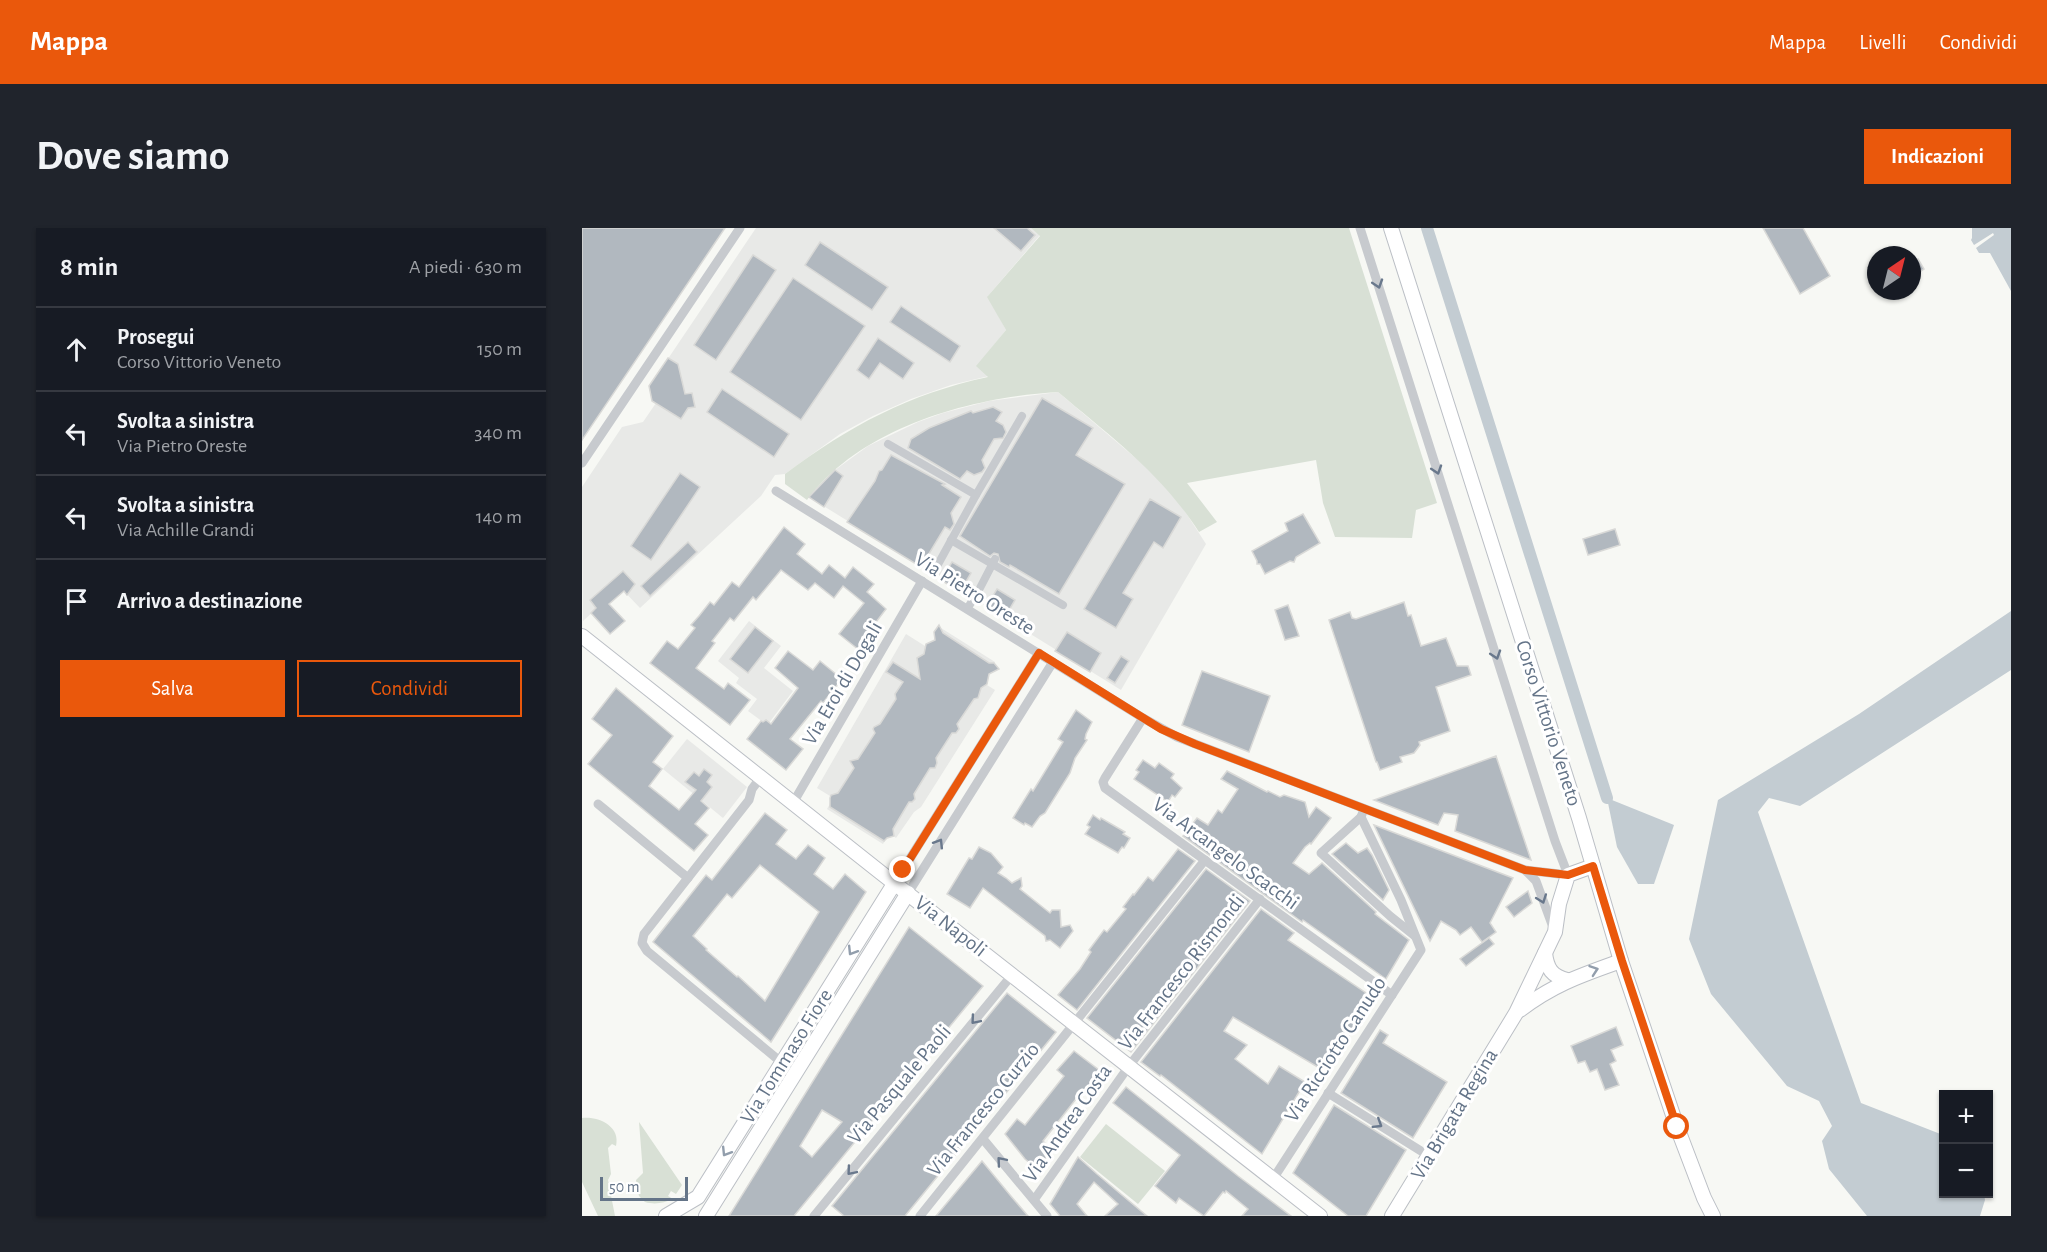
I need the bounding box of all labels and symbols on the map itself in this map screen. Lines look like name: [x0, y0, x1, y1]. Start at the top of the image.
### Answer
north arrow: [1867, 246, 1921, 300]
one-way arrow: [1370, 278, 1383, 289]
one-way arrow: [1430, 464, 1442, 475]
street label: Via Pietro Oreste: [911, 548, 1038, 639]
street label: Via Eroi di Dogali: [799, 618, 886, 749]
street label: Corso Vittorio Veneto: [1512, 638, 1585, 808]
one-way arrow: [1489, 649, 1501, 660]
street label: Via Arcangelo Scacchi: [1149, 793, 1303, 913]
one-way arrow: [932, 839, 944, 849]
route end: [889, 856, 915, 882]
street label: Via Francesco Rismondi: [1114, 891, 1248, 1054]
street label: Via Napoli: [911, 892, 991, 961]
one-way arrow: [1535, 893, 1548, 904]
one-way arrow: [847, 945, 859, 955]
one-way arrow: [1588, 965, 1599, 978]
street label: Via Ricciotto Canudo: [1281, 973, 1390, 1126]
street label: Via Tommaso Fiore: [737, 985, 836, 1127]
one-way arrow: [971, 1013, 982, 1024]
street label: Via Pasquale Paoli: [844, 1021, 955, 1148]
street label: Via Francesco Curzio: [923, 1039, 1043, 1180]
street label: Via Brigata Regina: [1407, 1045, 1502, 1183]
street label: Via Andrea Costa: [1019, 1060, 1116, 1186]
route start: [1663, 1113, 1689, 1139]
one-way arrow: [1372, 1117, 1382, 1129]
one-way arrow: [722, 1145, 733, 1156]
one-way arrow: [998, 1157, 1009, 1168]
one-way arrow: [847, 1164, 858, 1175]
scale bar: [600, 1174, 688, 1202]

